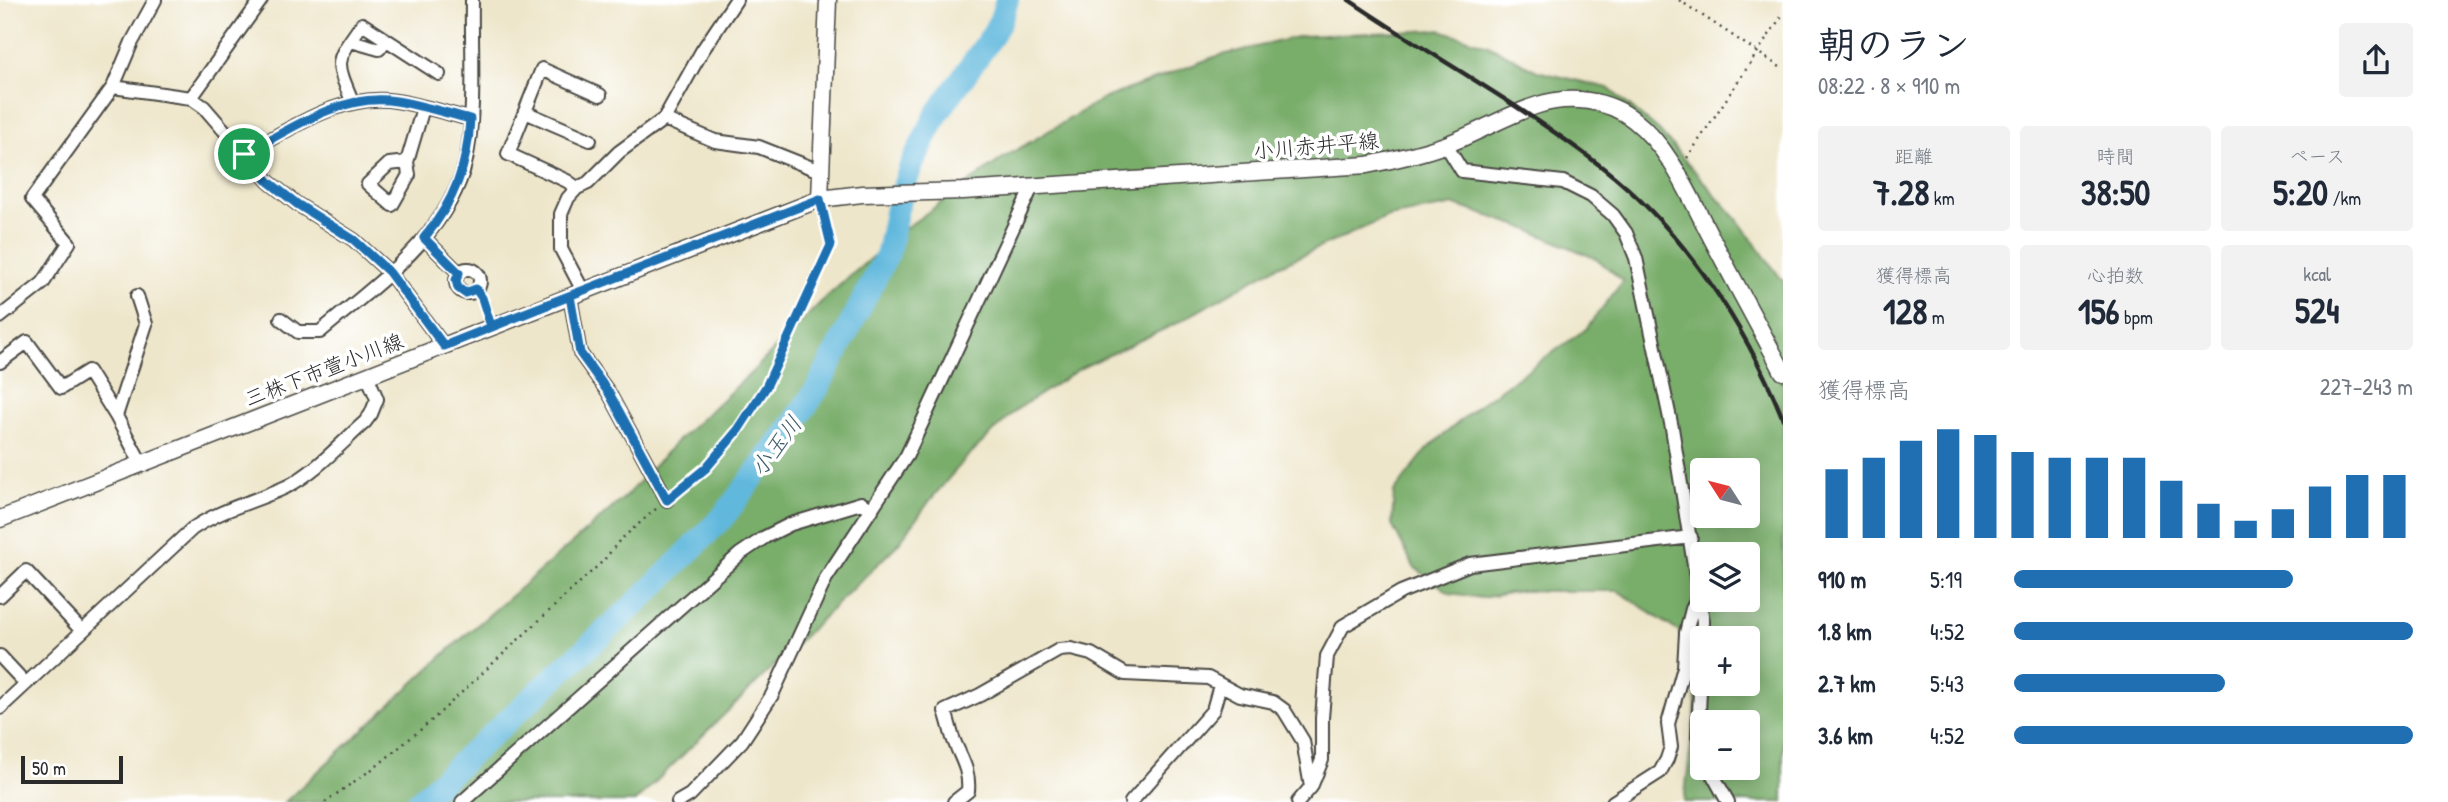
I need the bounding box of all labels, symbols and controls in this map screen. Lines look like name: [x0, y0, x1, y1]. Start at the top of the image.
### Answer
text: 朝のラン: [1818, 18, 1970, 70]
button: share: [2339, 23, 2413, 97]
text: 08:22 · 8 × 910 m: [1818, 70, 1960, 101]
pin: [214, 124, 274, 184]
street label: 小川赤井平線: [1252, 126, 1380, 165]
icon: arrive: [225, 135, 263, 173]
text: 距離: [1895, 143, 1933, 169]
text: 時間: [2096, 143, 2135, 169]
text: ペース: [2289, 143, 2345, 169]
text: 7.28: [1873, 169, 1929, 216]
text: 38:50: [2081, 169, 2150, 216]
text: 5:20: [2273, 169, 2328, 216]
text: km: [1929, 185, 1955, 211]
text: /km: [2328, 185, 2361, 211]
text: kcal: [2303, 261, 2331, 287]
text: 獲得標高: [1876, 262, 1952, 288]
text: 心拍数: [2087, 262, 2144, 288]
text: 524: [2295, 287, 2339, 334]
text: 128: [1883, 288, 1927, 335]
text: 156: [2078, 288, 2120, 335]
text: m: [1927, 304, 1945, 330]
text: bpm: [2120, 304, 2153, 330]
street label: 三株下市萱小川線: [240, 326, 407, 413]
text: 227–243 m: [2320, 371, 2413, 402]
text: 獲得標高: [1818, 374, 1910, 405]
water label: 小玉川: [742, 409, 809, 483]
north arrow: [1690, 458, 1760, 528]
map controls: [1690, 458, 1760, 780]
button: layers: [1690, 542, 1760, 612]
text: 910 m: [1818, 564, 1866, 595]
text: 5:19: [1930, 564, 1962, 595]
text: 1.8 km: [1818, 616, 1872, 647]
text: 4:52: [1930, 616, 1964, 647]
button: +: [1690, 626, 1760, 696]
text: 2.7 km: [1818, 668, 1876, 699]
text: 5:43: [1930, 668, 1964, 699]
button: −: [1690, 710, 1760, 780]
text: 3.6 km: [1818, 720, 1873, 751]
text: 4:52: [1930, 720, 1964, 751]
scale bar: [21, 753, 122, 785]
text: 50 m: [32, 755, 66, 781]

